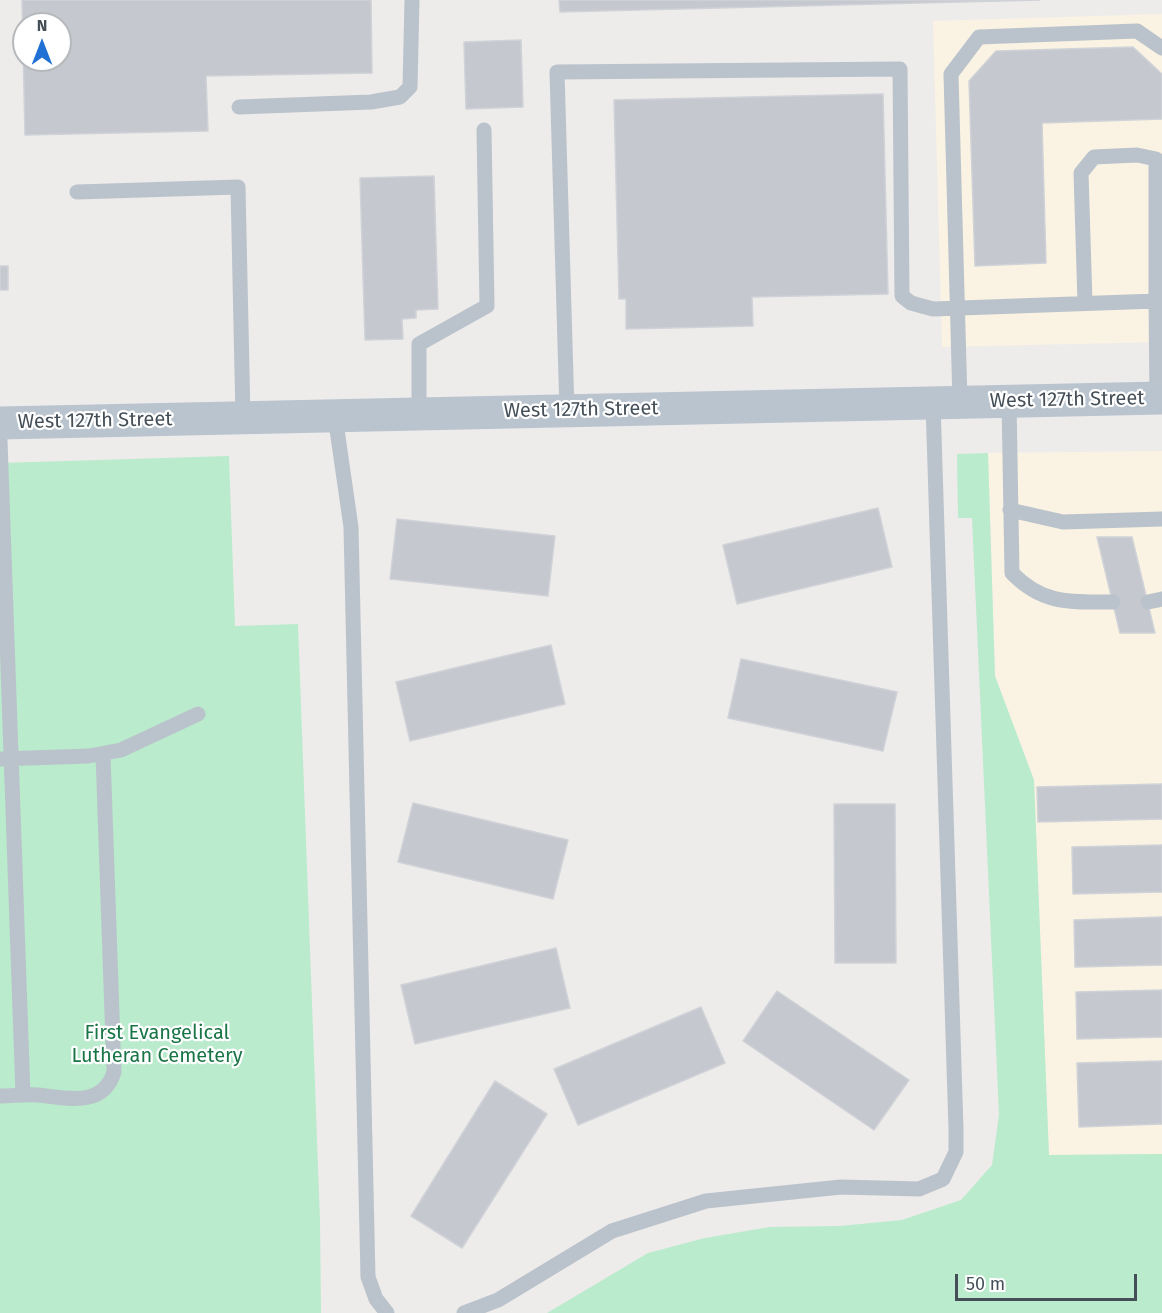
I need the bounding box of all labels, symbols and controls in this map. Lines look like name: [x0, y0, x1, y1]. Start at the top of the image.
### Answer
north arrow: [12, 12, 72, 72]
text: N: [37, 16, 47, 35]
street label: West 127th Street: [989, 387, 1145, 413]
street label: West 127th Street: [503, 397, 659, 423]
street label: West 127th Street: [17, 408, 173, 434]
park label: First Evangelical Lutheran Cemetery: [71, 1021, 243, 1068]
scale bar: [958, 1262, 1140, 1300]
text: 50 m: [966, 1273, 1005, 1295]

